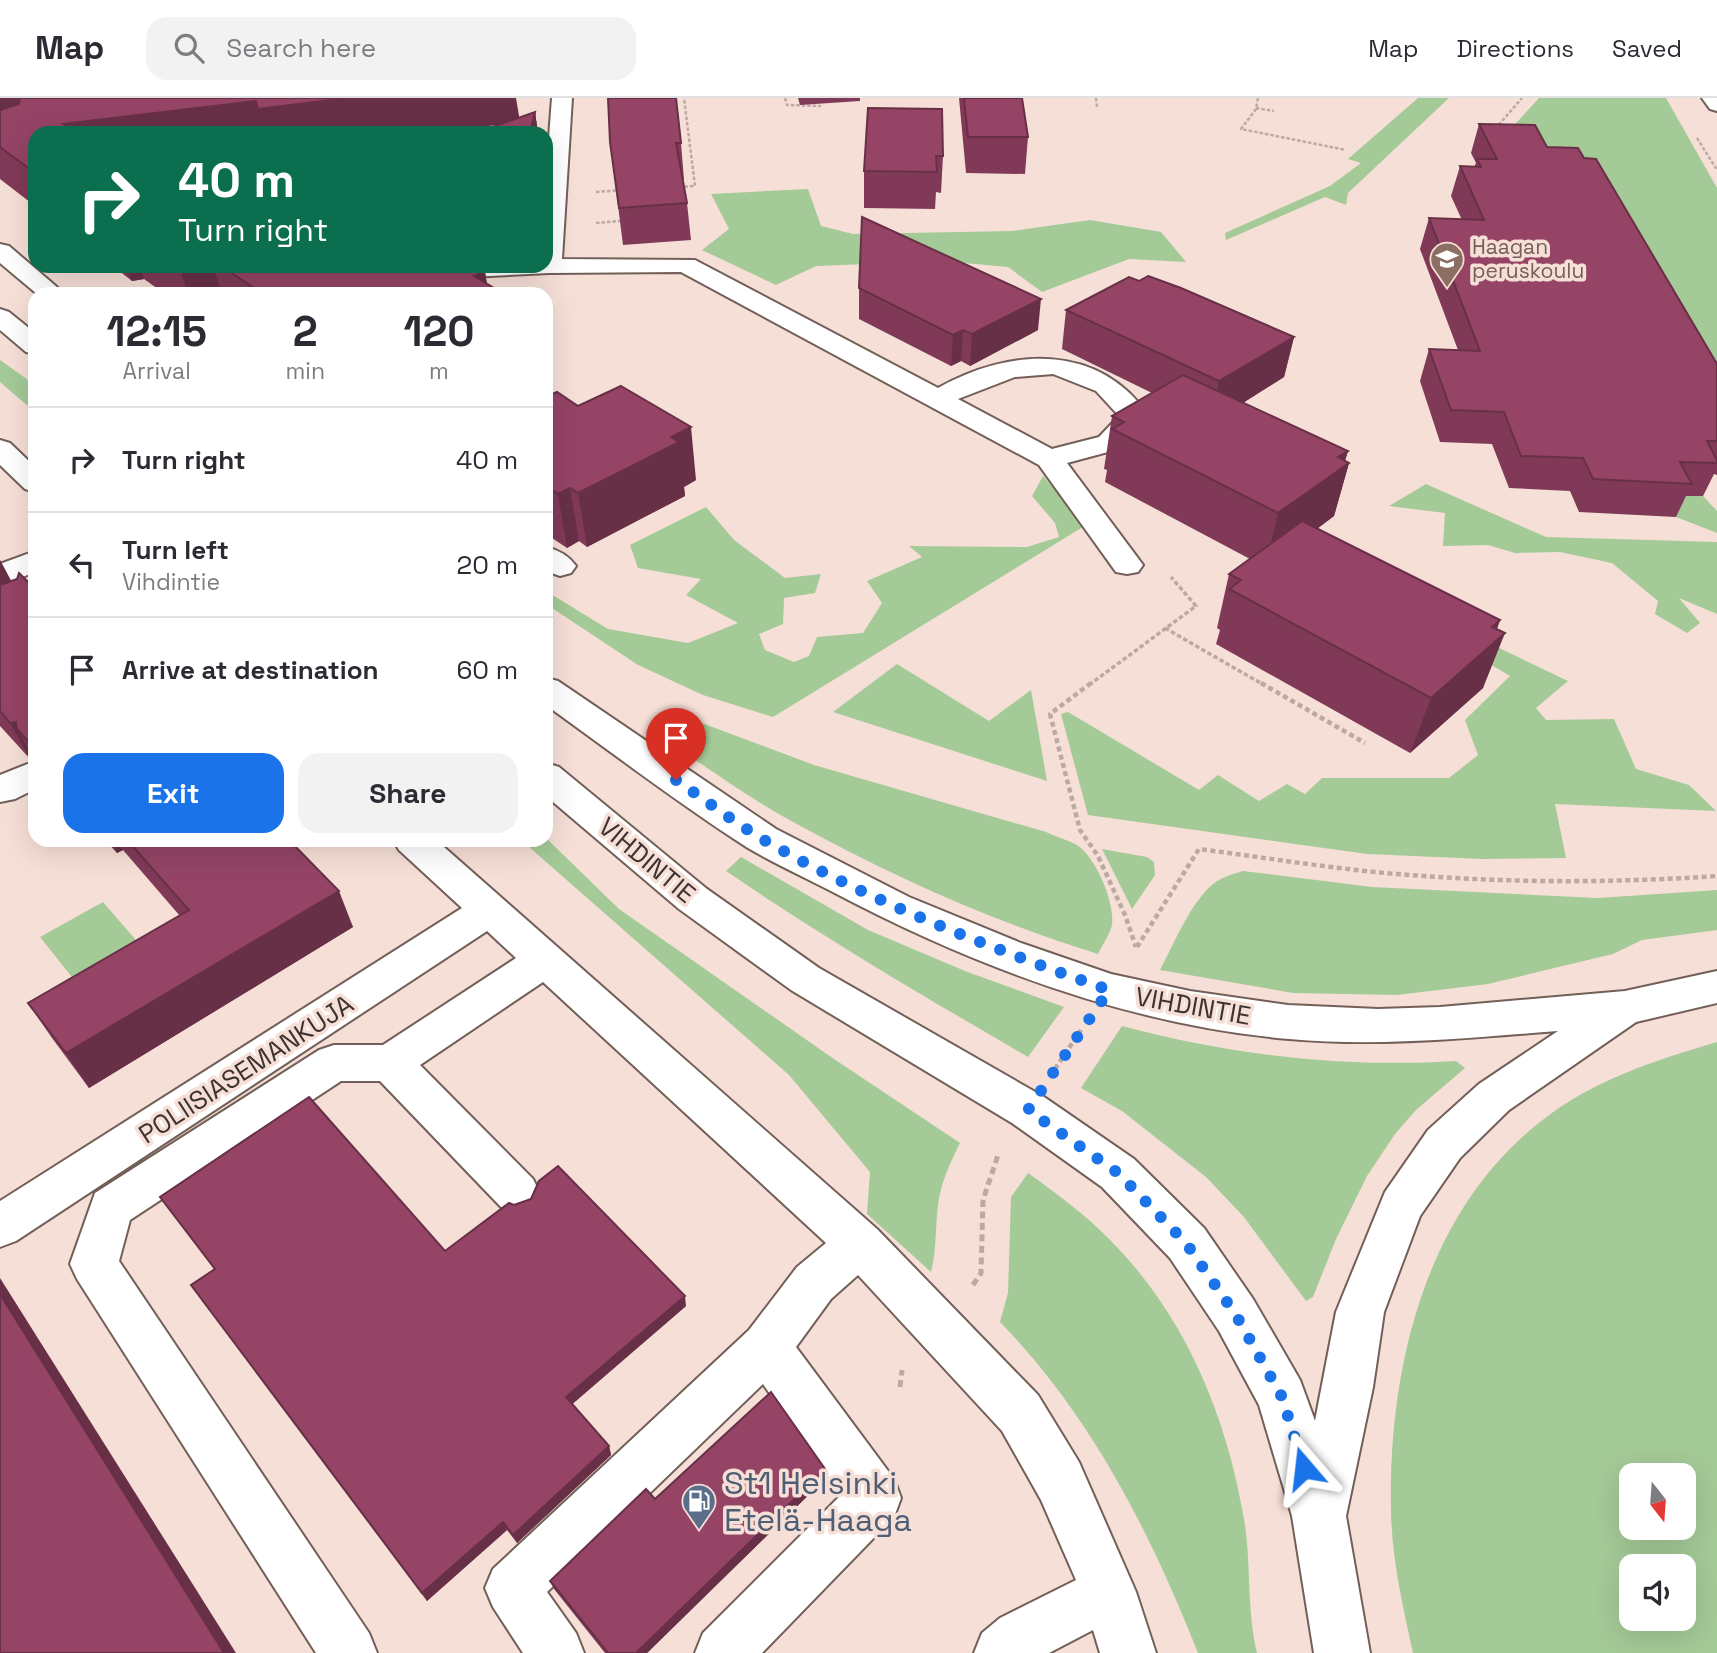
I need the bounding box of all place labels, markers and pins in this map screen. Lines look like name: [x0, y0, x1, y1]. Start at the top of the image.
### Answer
place label: Haagan peruskoulu: [1472, 233, 1584, 284]
school or university icon: Haagan peruskoulu: [1428, 240, 1466, 289]
pin: [646, 708, 706, 780]
place label: St1 Helsinki Etelä-Haaga: [724, 1463, 912, 1540]
fuel station icon: St1 Helsinki Etelä-Haaga: [680, 1482, 718, 1531]

